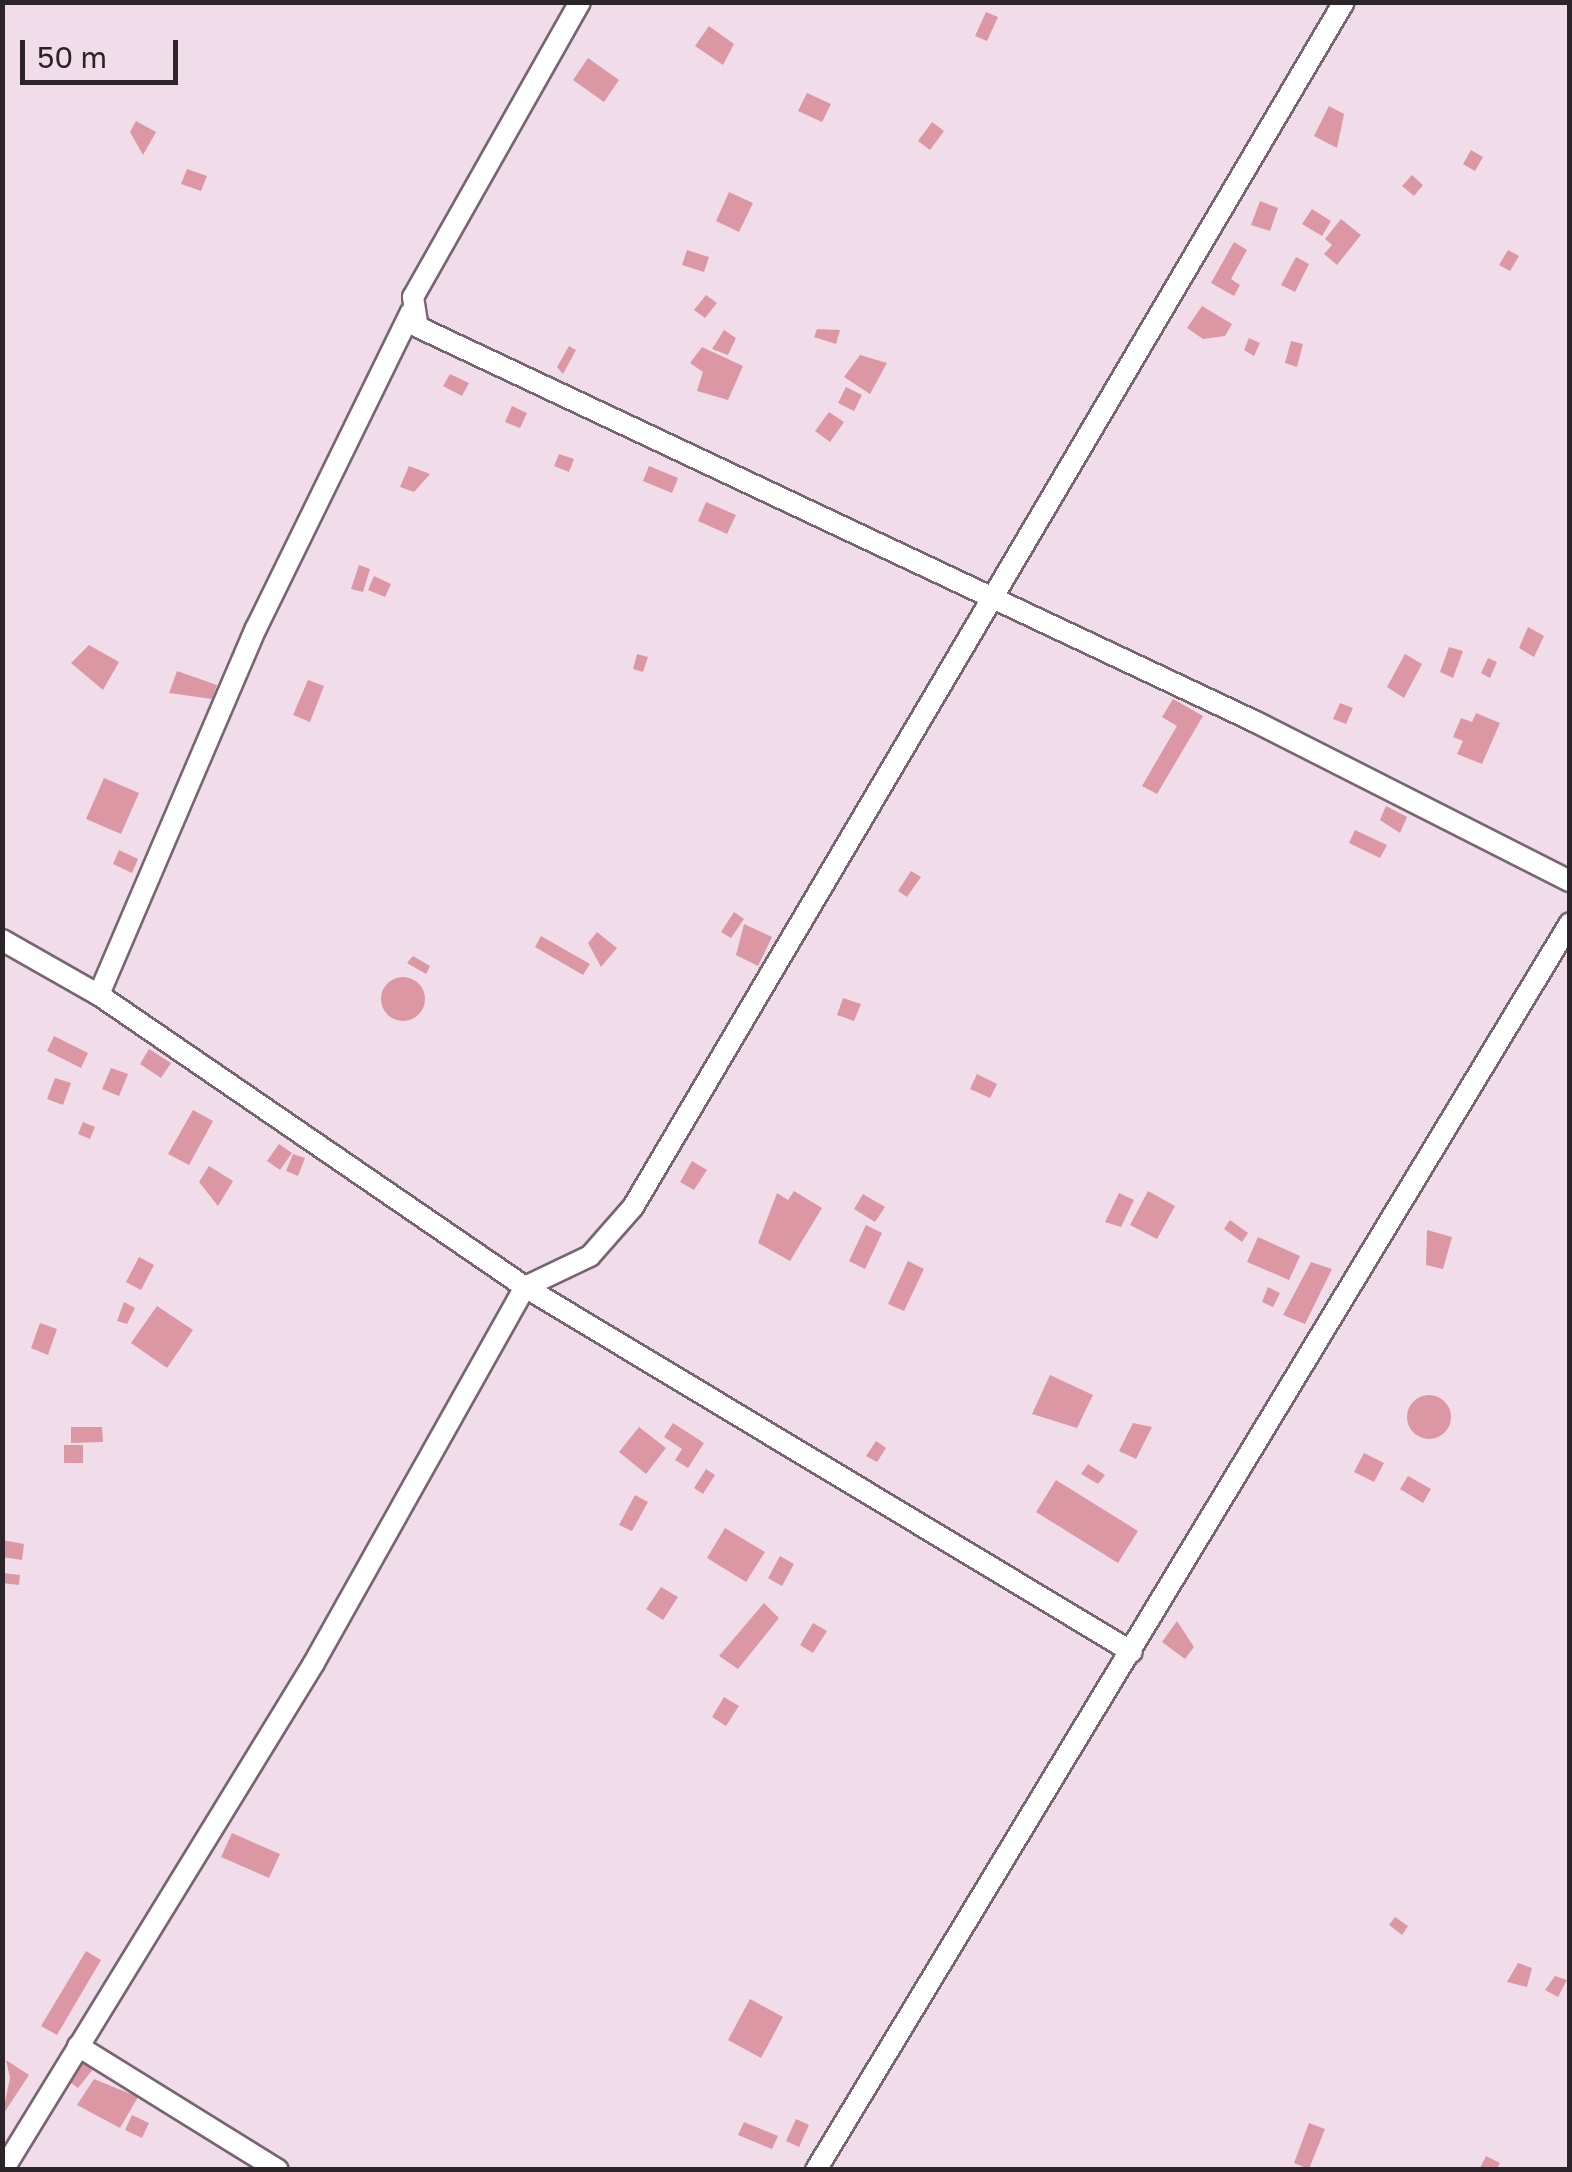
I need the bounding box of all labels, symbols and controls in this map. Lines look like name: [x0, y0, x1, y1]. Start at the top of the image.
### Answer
scale bar: [25, 20, 182, 82]
text: 50 m: [37, 39, 107, 75]

